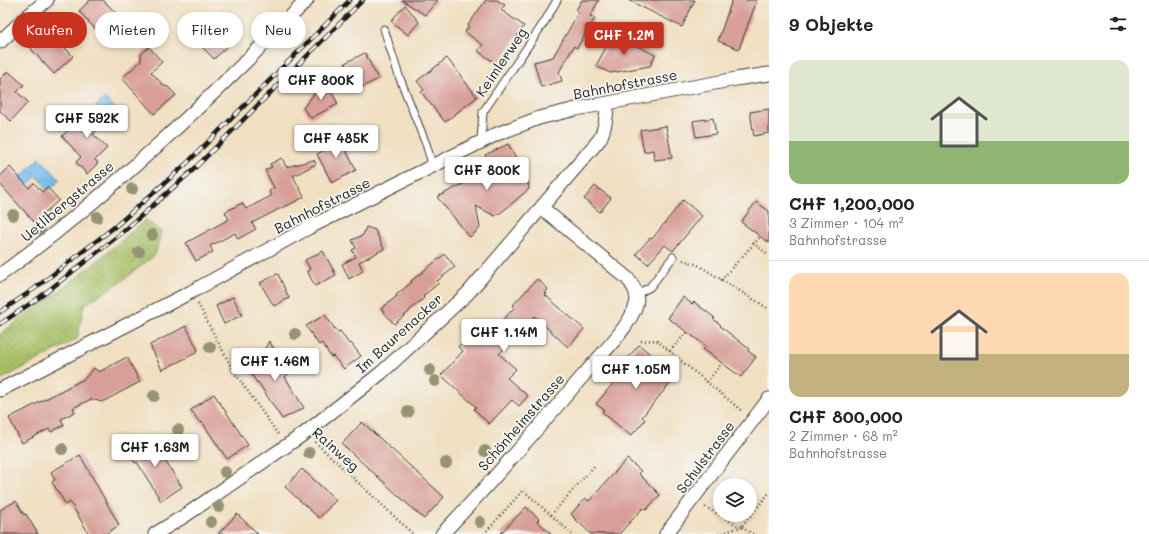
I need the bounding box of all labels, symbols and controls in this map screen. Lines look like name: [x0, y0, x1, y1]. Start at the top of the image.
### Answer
chip: Kaufen: [12, 12, 87, 48]
chip: Mieten: [95, 12, 169, 48]
chip: Filter: [177, 12, 243, 48]
chip: Neu: [251, 12, 306, 48]
text: 9 Objekte: [789, 13, 873, 35]
icon: filters: [1107, 13, 1129, 35]
pin: CHF 1.2M: [583, 22, 665, 56]
street label: Keimlerweg: [471, 24, 531, 100]
text: CHF 1.2M: [594, 26, 654, 43]
street label: Bahnhofstrasse: [571, 65, 679, 103]
pin: CHF 800K: [280, 67, 362, 101]
text: CHF 800K: [288, 71, 354, 88]
icon: home: [923, 86, 995, 158]
pin: CHF 592K: [46, 105, 128, 139]
text: CHF 592K: [55, 109, 119, 126]
pin: CHF 485K: [295, 125, 377, 159]
text: CHF 485K: [303, 129, 369, 146]
street label: Uetlibergstrasse: [17, 157, 117, 245]
pin: CHF 800K: [446, 157, 528, 191]
text: CHF 800K: [454, 161, 520, 178]
street label: Bahnhofstrasse: [271, 173, 373, 237]
text: CHF 1,200,000: [789, 192, 914, 214]
text: 3 Zimmer · 104 m²: [789, 214, 904, 231]
text: Bahnhofstrasse: [789, 231, 887, 248]
street label: Im Baurenacker: [352, 289, 446, 377]
icon: home: [923, 299, 995, 371]
pin: CHF 1.14M: [458, 319, 550, 353]
text: CHF 1.14M: [470, 323, 538, 340]
pin: CHF 1.46M: [229, 348, 321, 382]
text: CHF 1.46M: [240, 352, 310, 369]
pin: CHF 1.05M: [590, 356, 682, 390]
text: CHF 1.05M: [601, 360, 671, 377]
street label: Schönheimstrasse: [473, 369, 569, 475]
text: CHF 800,000: [789, 405, 903, 427]
street label: Schulstrasse: [671, 417, 739, 497]
street label: Rainweg: [308, 423, 364, 475]
text: 2 Zimmer · 68 m²: [789, 427, 898, 444]
pin: CHF 1.63M: [109, 434, 201, 468]
text: CHF 1.63M: [120, 438, 190, 455]
text: Bahnhofstrasse: [789, 444, 887, 461]
map controls: [713, 478, 757, 522]
button: layers: [713, 478, 757, 522]

